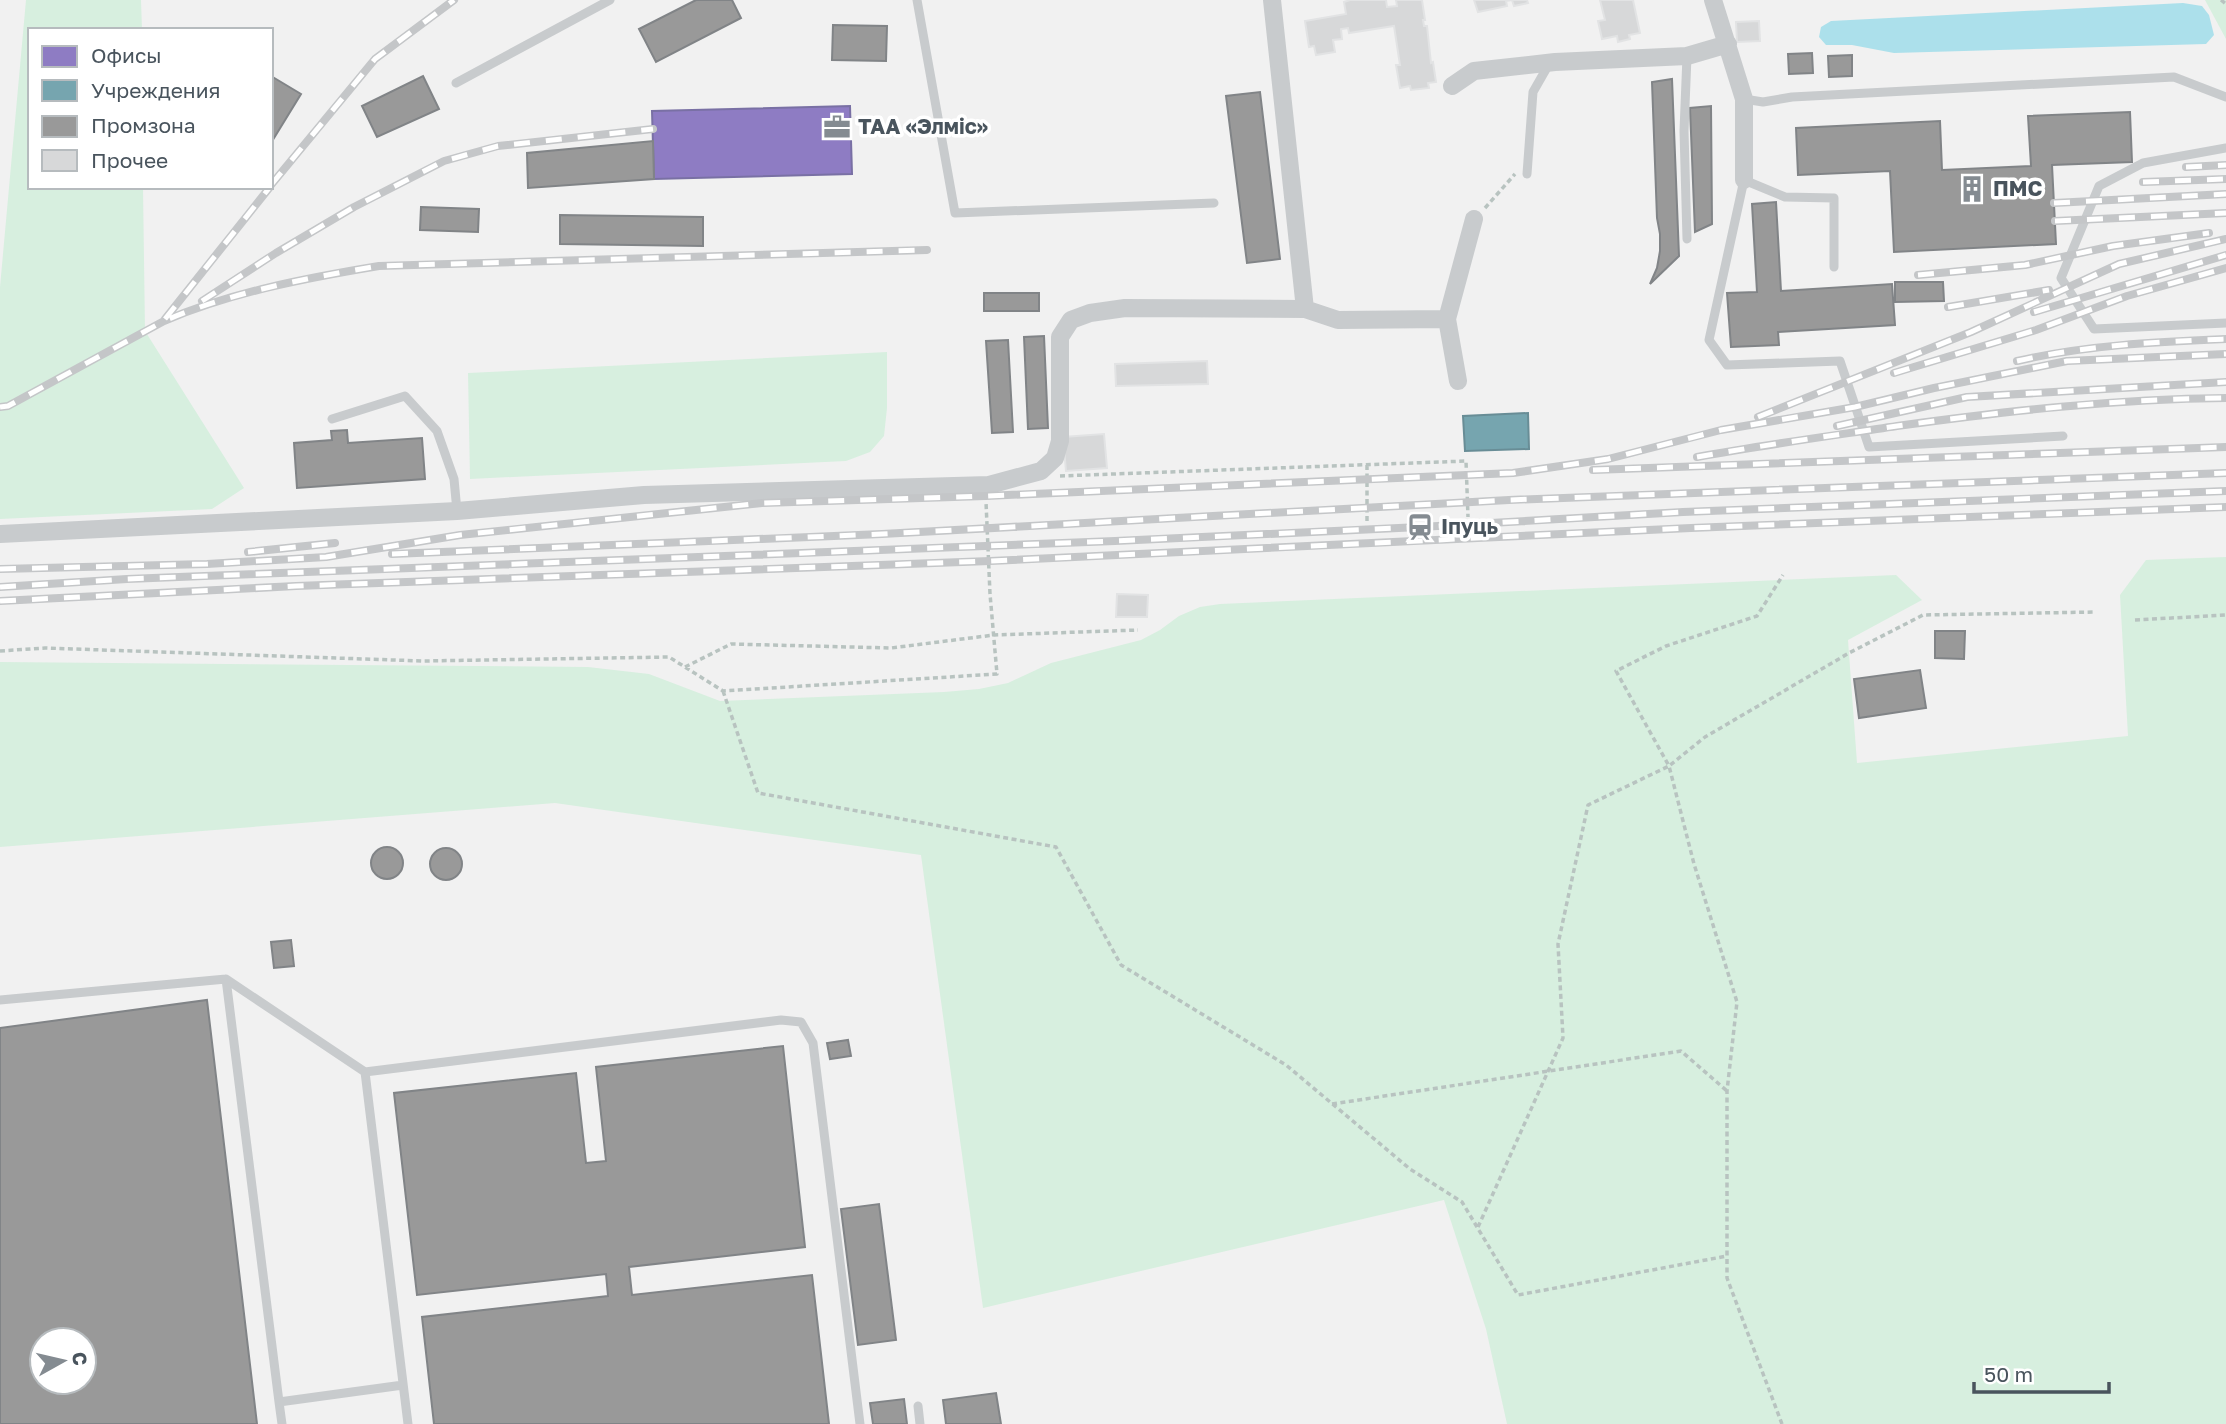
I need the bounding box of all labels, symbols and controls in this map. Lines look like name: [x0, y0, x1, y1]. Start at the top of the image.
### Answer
legend: [28, 28, 273, 189]
text: Офисы: [91, 42, 162, 68]
text: Учреждения: [91, 77, 220, 103]
text: Промзона: [91, 112, 196, 138]
office icon: ТАА «Элміс»: [822, 112, 852, 142]
place label: ТАА «Элміс»: [858, 113, 988, 139]
text: Прочее: [91, 147, 168, 173]
building icon: ПМС: [1957, 174, 1987, 204]
place label: ПМС: [1993, 175, 2042, 201]
station icon: Іпуць: [1405, 512, 1435, 542]
place label: Іпуць: [1441, 513, 1499, 539]
north arrow: [28, 1326, 98, 1396]
text: С: [68, 1350, 93, 1367]
scale bar: [1974, 1350, 2109, 1394]
text: 50 m: [1984, 1361, 2033, 1387]

